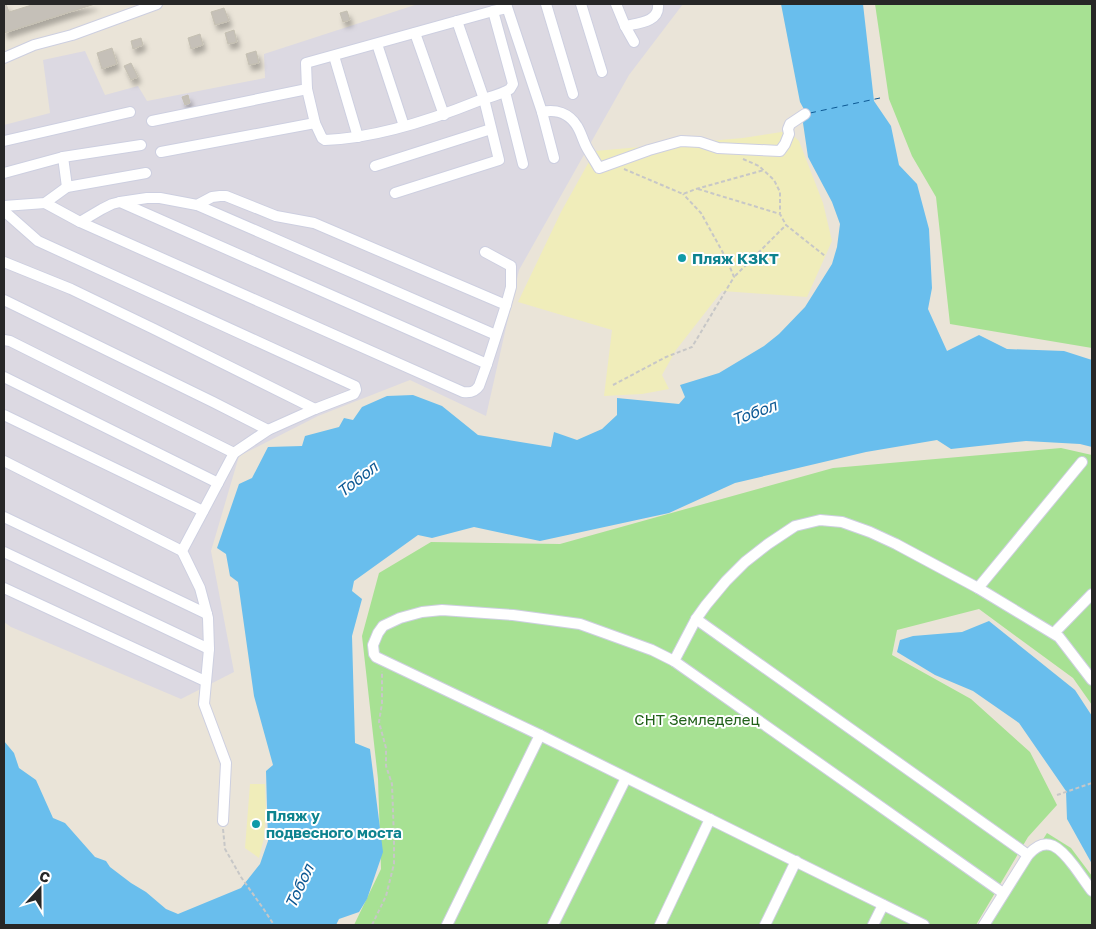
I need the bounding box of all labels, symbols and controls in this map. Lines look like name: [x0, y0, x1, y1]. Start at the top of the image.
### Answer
place label: Пляж КЗКТ: [692, 249, 779, 267]
marker: Пляж КЗКТ: [676, 252, 688, 264]
water label: Тобол: [729, 394, 781, 429]
water label: Тобол: [333, 456, 383, 501]
park label: СНТ Земледелец: [634, 710, 760, 728]
place label: Пляж у подвесного моста: [266, 806, 402, 841]
marker: Пляж у подвесного моста: [250, 818, 262, 830]
water label: Тобол: [280, 859, 319, 911]
north arrow: [15, 864, 65, 914]
text: С: [37, 867, 53, 886]

